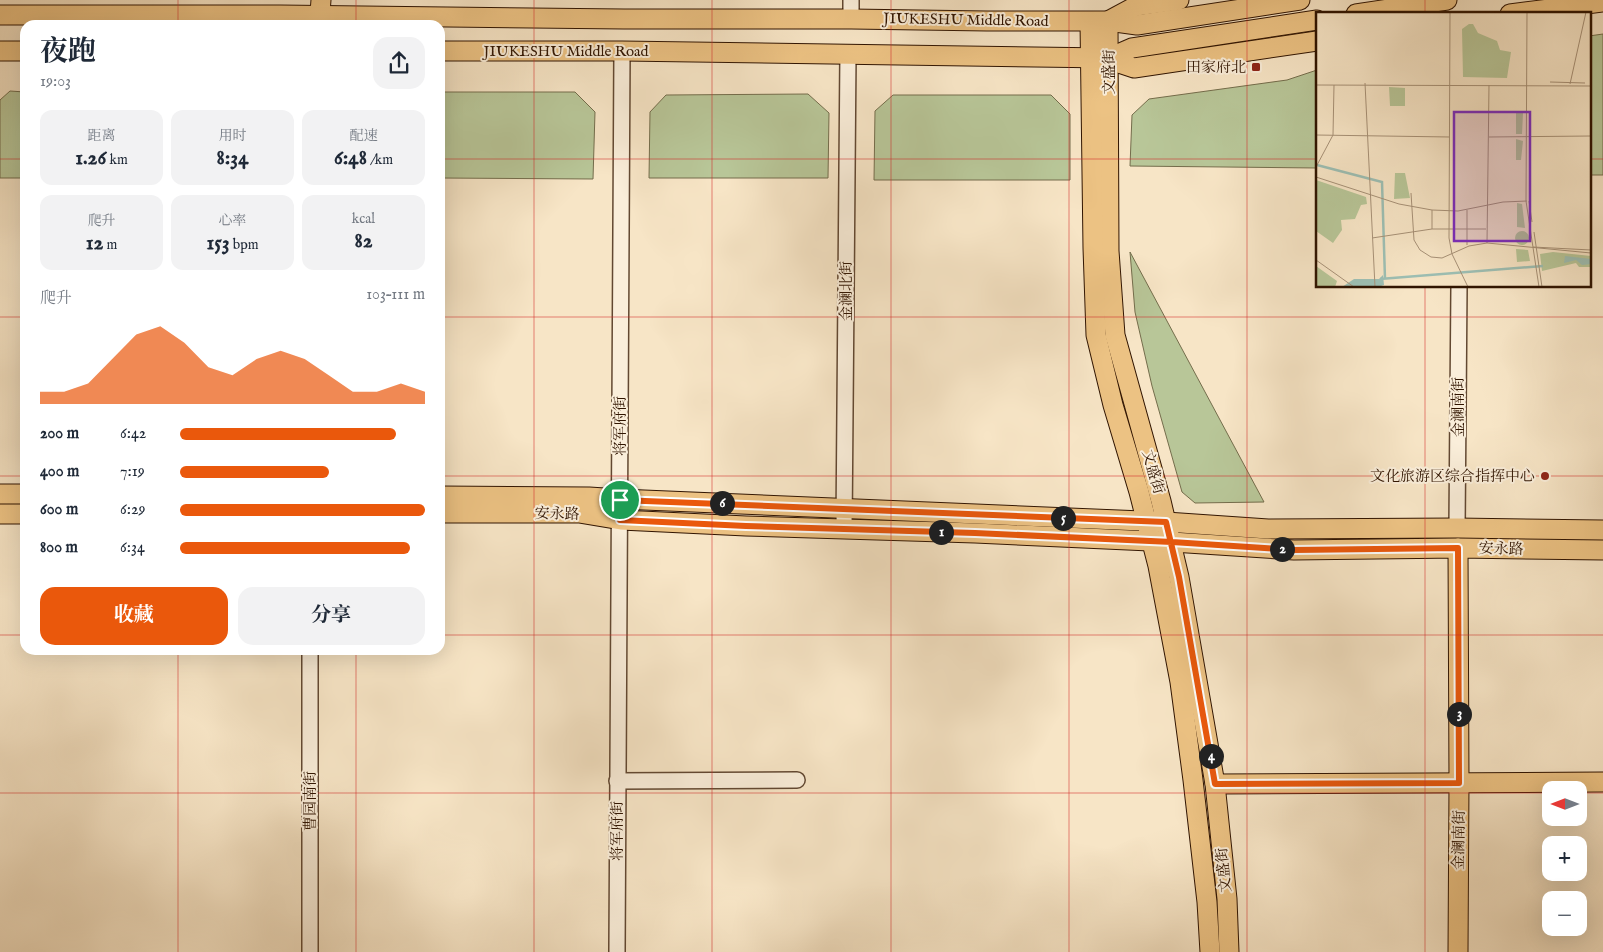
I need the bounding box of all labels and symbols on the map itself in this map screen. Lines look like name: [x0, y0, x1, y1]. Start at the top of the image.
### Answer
street label: JIUKESHU Middle Road: [881, 9, 1050, 31]
inset map: [1316, 12, 1590, 288]
street label: JIUKESHU Middle Road: [481, 42, 650, 61]
street label: 文盛街: [1100, 49, 1119, 95]
place label: 田家府北: [1186, 58, 1246, 77]
marker: 田家府北: [1250, 61, 1262, 73]
street label: 金澜北街: [837, 261, 856, 321]
street label: 金澜南街: [1449, 377, 1468, 437]
street label: 将军府街: [611, 396, 630, 456]
street label: 文盛街: [1138, 448, 1168, 496]
place label: 文化旅游区综合指挥中心: [1370, 467, 1535, 486]
marker: 文化旅游区综合指挥中心: [1539, 470, 1551, 482]
pin: [599, 479, 641, 521]
pin: 6: [710, 490, 734, 516]
street label: 安永路: [534, 504, 580, 524]
pin: 5: [1050, 506, 1076, 530]
pin: 1: [928, 520, 954, 544]
pin: 2: [1270, 536, 1294, 562]
street label: 安永路: [1478, 539, 1524, 559]
pin: 3: [1446, 702, 1472, 726]
pin: 4: [1198, 744, 1224, 768]
street label: 曹园南街: [301, 771, 320, 831]
north arrow: [1542, 781, 1588, 826]
street label: 将军府街: [608, 801, 627, 861]
street label: 金澜南街: [1449, 810, 1469, 870]
street label: 文盛街: [1212, 847, 1236, 893]

